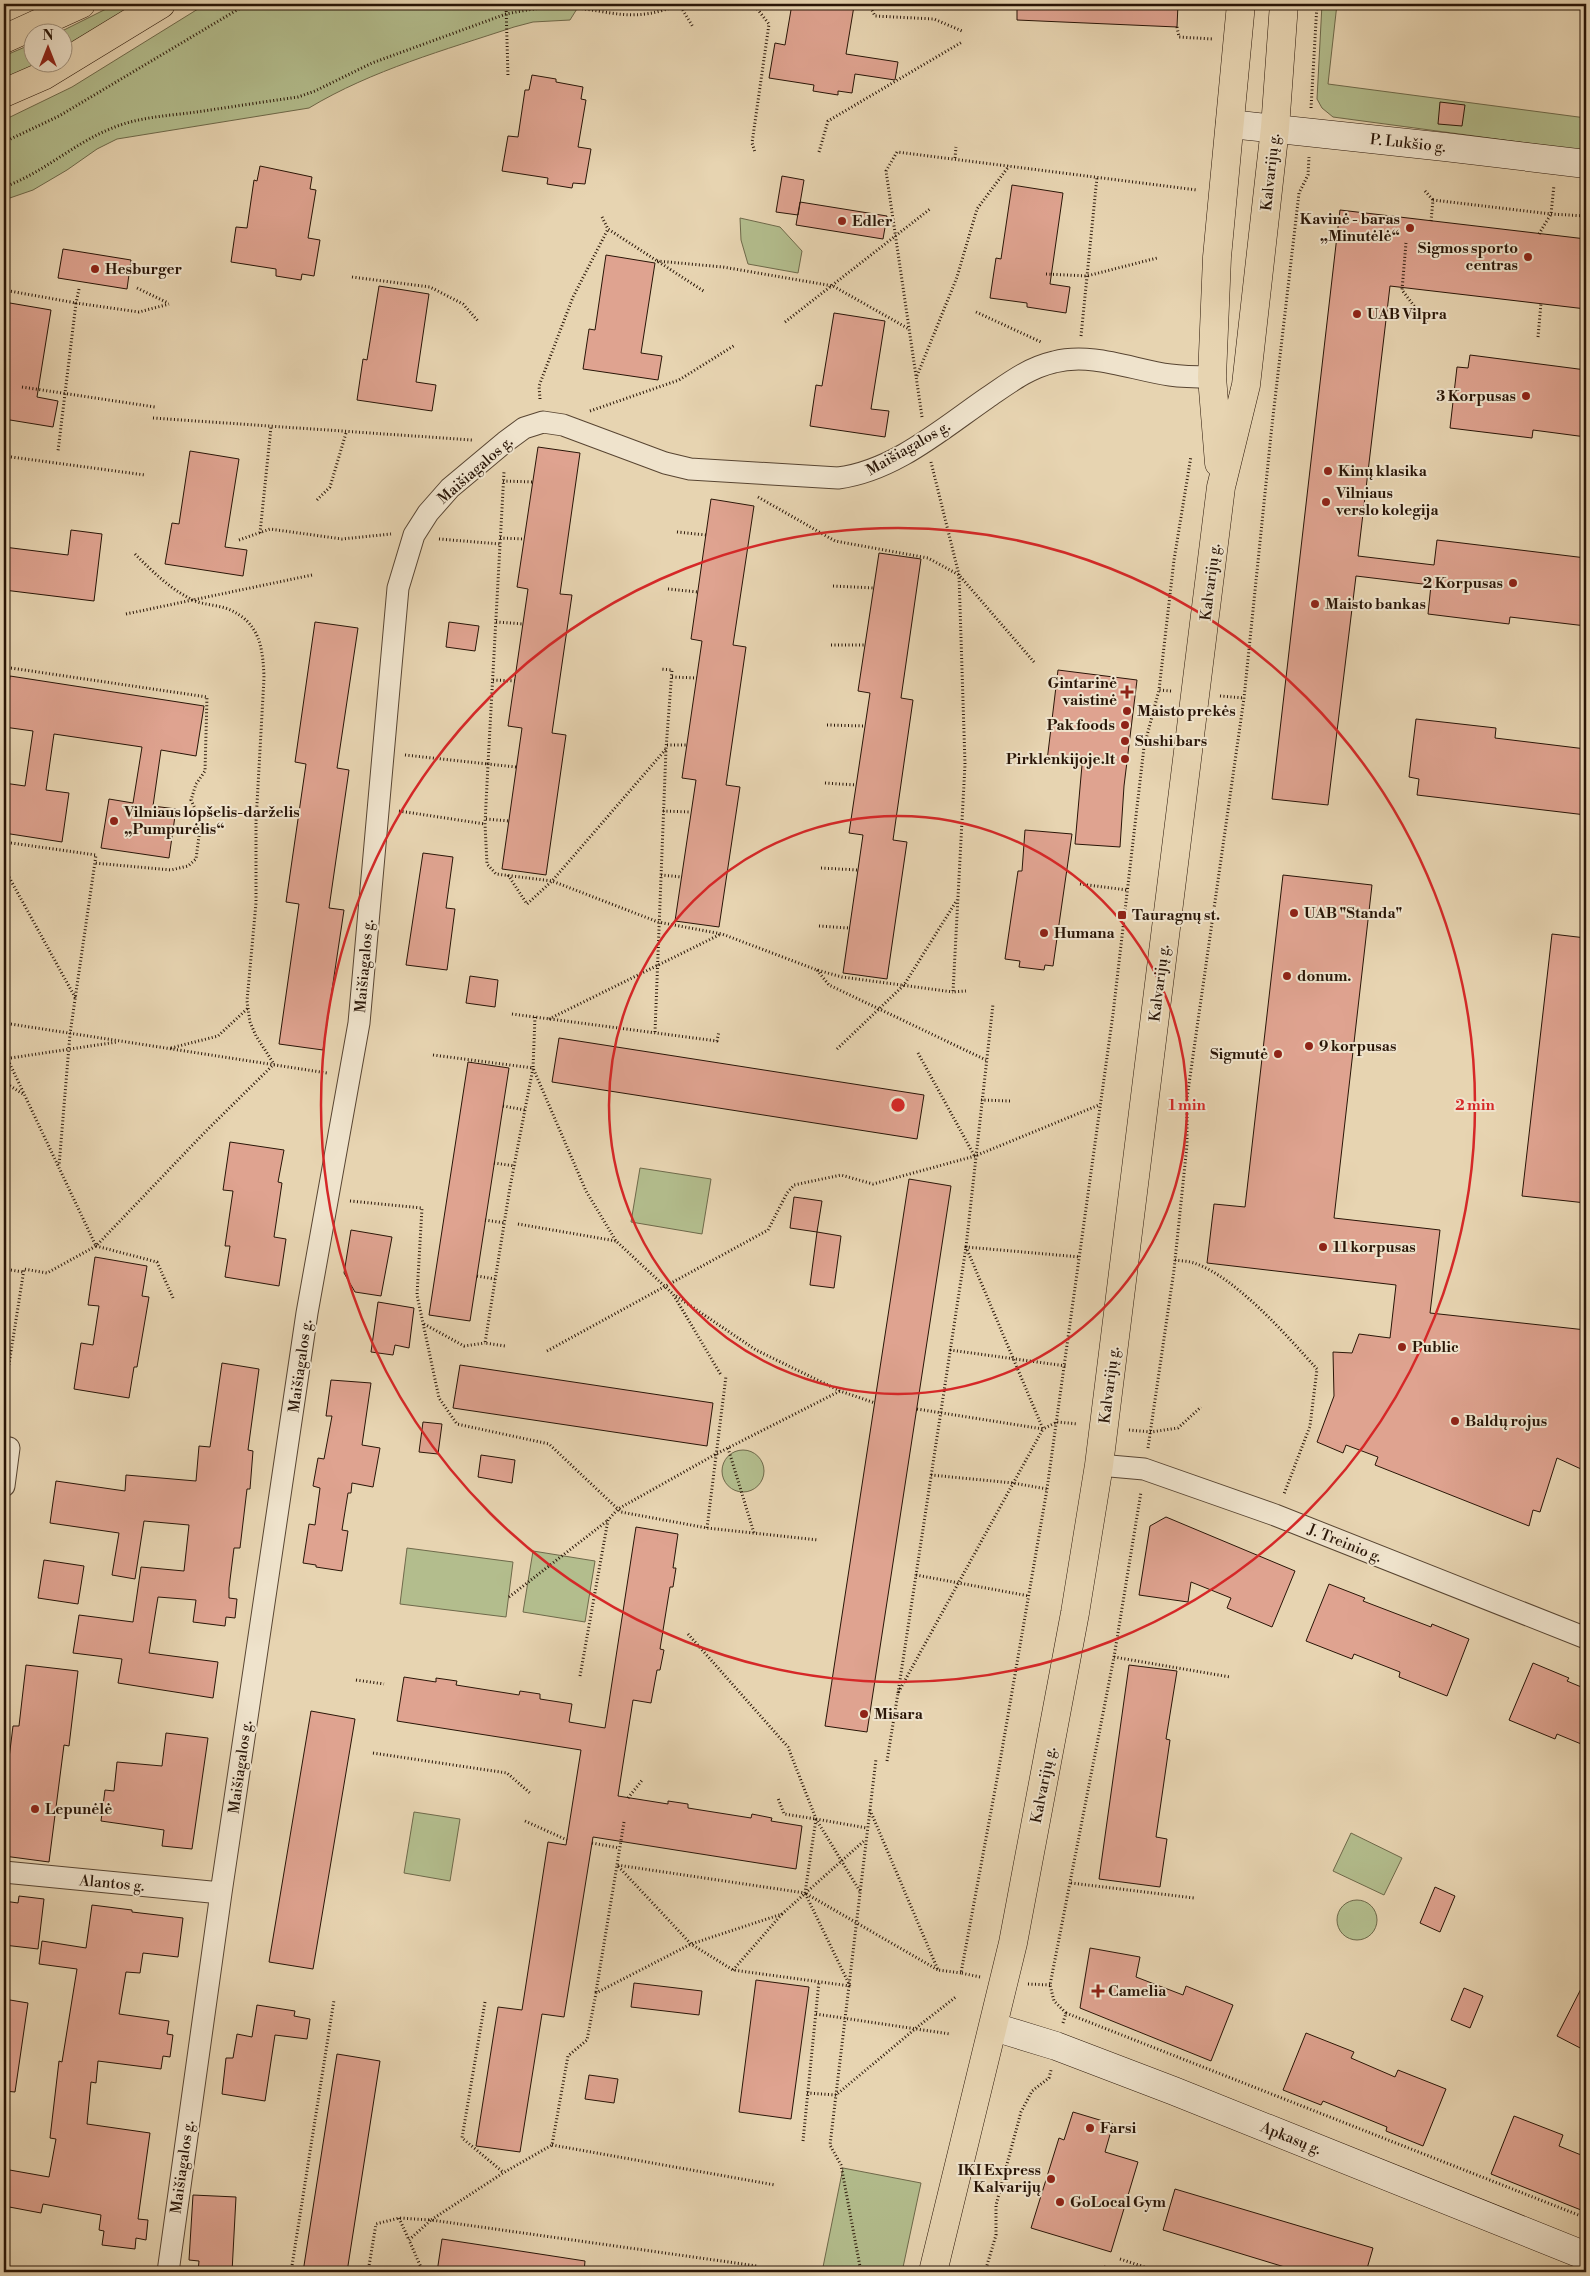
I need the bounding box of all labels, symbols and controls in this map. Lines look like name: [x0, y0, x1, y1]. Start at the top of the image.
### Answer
north arrow: [22, 22, 72, 72]
text: N: [42, 27, 54, 45]
street label: P. Lukšio g.: [1369, 130, 1447, 157]
street label: Kalvarijų g.: [1257, 132, 1284, 212]
place label: Kavinė - baras „Minutėlė“: [1300, 210, 1400, 246]
place label: Edler: [852, 212, 893, 231]
marker: Edler: [836, 215, 848, 227]
marker: Kavinė - baras „Minutėlė“: [1404, 222, 1416, 234]
place label: Sigmos sporto centras: [1418, 239, 1518, 275]
marker: Sigmos sporto centras: [1522, 251, 1534, 263]
place label: Hesburger: [105, 260, 183, 279]
marker: Hesburger: [89, 263, 101, 275]
place label: UAB Vilpra: [1367, 305, 1448, 324]
marker: UAB Vilpra: [1351, 308, 1363, 320]
place label: 3 Korpusas: [1436, 387, 1516, 406]
marker: 3 Korpusas: [1520, 390, 1532, 402]
street label: Maišiagalos g.: [863, 417, 954, 480]
street label: Maišiagalos g.: [434, 432, 517, 508]
place label: Kinų klasika: [1338, 462, 1428, 481]
marker: Kinų klasika: [1322, 465, 1334, 477]
place label: Vilniaus verslo kolegija: [1335, 484, 1439, 520]
marker: Vilniaus verslo kolegija: [1320, 496, 1332, 508]
street label: Kalvarijų g.: [1196, 542, 1225, 622]
place label: 2 Korpusas: [1423, 574, 1503, 593]
marker: 2 Korpusas: [1507, 577, 1519, 589]
place label: Maisto bankas: [1325, 595, 1426, 614]
marker: Maisto bankas: [1309, 598, 1321, 610]
place label: Gintarinė vaistinė: [1047, 674, 1117, 710]
marker: Gintarinė vaistinė: [1121, 686, 1133, 698]
place label: Maisto prekės: [1137, 702, 1236, 721]
marker: Maisto prekės: [1121, 705, 1133, 717]
place label: Pak foods: [1047, 716, 1115, 735]
marker: Pak foods: [1119, 719, 1131, 731]
place label: Sushi bars: [1135, 732, 1207, 751]
marker: Sushi bars: [1119, 735, 1131, 747]
place label: Pirklenkijoje.lt: [1006, 750, 1116, 769]
marker: Pirklenkijoje.lt: [1119, 753, 1131, 765]
place label: Vilniaus lopšelis-darželis „Pumpurėlis“: [123, 803, 300, 839]
marker: Vilniaus lopšelis-darželis „Pumpurėlis“: [108, 815, 120, 827]
place label: UAB "Standa": [1304, 904, 1403, 923]
place label: Tauragnų st.: [1132, 906, 1220, 925]
marker: UAB "Standa": [1288, 907, 1300, 919]
marker: Tauragnų st.: [1116, 909, 1128, 921]
street label: Maišiagalos g.: [351, 919, 378, 1014]
place label: Humana: [1054, 924, 1116, 943]
marker: Humana: [1038, 927, 1050, 939]
street label: Kalvarijų g.: [1145, 943, 1174, 1023]
place label: donum.: [1297, 967, 1351, 986]
marker: donum.: [1281, 970, 1293, 982]
place label: 9 korpusas: [1319, 1037, 1396, 1056]
marker: 9 korpusas: [1303, 1040, 1315, 1052]
place label: Sigmutė: [1210, 1045, 1268, 1064]
marker: Sigmutė: [1272, 1048, 1284, 1060]
centre of rings: [889, 1096, 907, 1114]
text: 1 min: [1168, 1096, 1206, 1115]
text: 2 min: [1455, 1096, 1495, 1115]
place label: 11 korpusas: [1333, 1238, 1416, 1257]
marker: 11 korpusas: [1317, 1241, 1329, 1253]
street label: Maišiagalos g.: [285, 1318, 316, 1414]
place label: Public: [1412, 1338, 1459, 1357]
marker: Public: [1396, 1341, 1408, 1353]
street label: Kalvarijų g.: [1095, 1345, 1124, 1425]
place label: Baldų rojus: [1465, 1412, 1547, 1431]
marker: Baldų rojus: [1449, 1415, 1461, 1427]
street label: J. Treinio g.: [1304, 1520, 1385, 1567]
place label: Misara: [874, 1705, 924, 1724]
marker: Misara: [858, 1708, 870, 1720]
street label: Maišiagalos g.: [225, 1719, 256, 1815]
street label: Kalvarijų g.: [1027, 1745, 1060, 1825]
place label: Lepunėlė: [45, 1800, 112, 1819]
marker: Lepunėlė: [29, 1803, 41, 1815]
street label: Alantos g.: [78, 1871, 145, 1896]
place label: Camelia: [1108, 1982, 1167, 2001]
marker: Camelia: [1092, 1985, 1104, 1997]
street label: Apkasų g.: [1257, 2117, 1324, 2159]
street label: Maišiagalos g.: [167, 2119, 198, 2215]
place label: Farsi: [1100, 2119, 1136, 2138]
marker: Farsi: [1084, 2122, 1096, 2134]
place label: IKI Express Kalvarijų: [958, 2161, 1042, 2197]
marker: IKI Express Kalvarijų: [1045, 2173, 1057, 2185]
place label: GoLocal Gym: [1070, 2193, 1166, 2212]
marker: GoLocal Gym: [1054, 2196, 1066, 2208]

